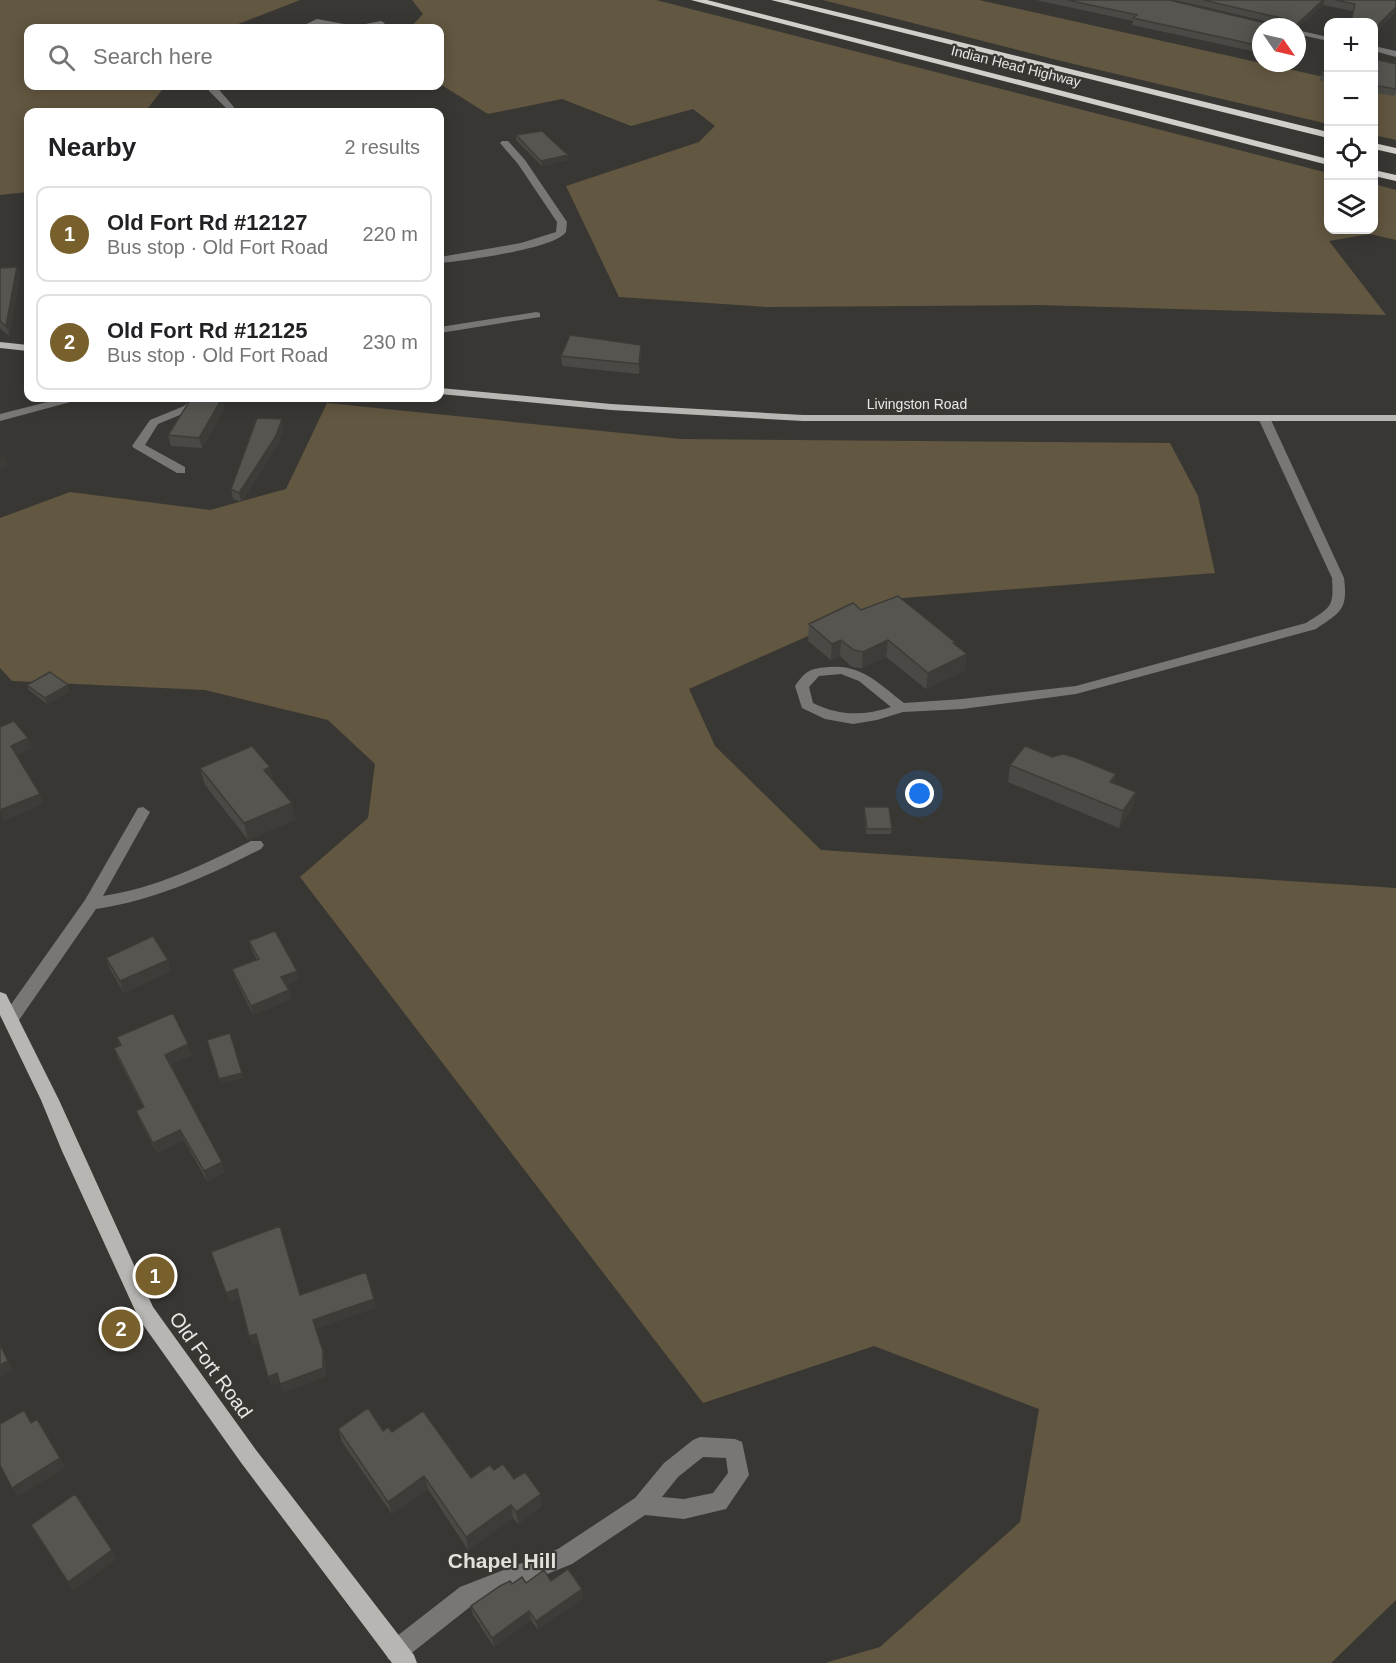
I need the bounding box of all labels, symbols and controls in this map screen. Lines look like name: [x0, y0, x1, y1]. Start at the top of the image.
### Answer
north arrow: [1252, 18, 1306, 72]
map controls: [1324, 18, 1378, 234]
button: +: [1324, 18, 1378, 72]
search box: [24, 24, 444, 90]
icon: search: [45, 41, 78, 74]
street label: Indian Head Highway: [949, 42, 1083, 90]
text: Search here: [93, 44, 213, 69]
button: −: [1324, 72, 1378, 126]
button: locate: [1324, 126, 1378, 180]
text: Nearby: [48, 132, 136, 162]
text: 2 results: [344, 136, 420, 158]
button: layers: [1324, 180, 1378, 234]
text: Old Fort Rd #12127: [107, 210, 308, 235]
text: 1: [64, 223, 75, 245]
text: 220 m: [362, 223, 418, 245]
text: Bus stop · Old Fort Road: [107, 236, 328, 258]
text: Old Fort Rd #12125: [107, 318, 308, 343]
text: 2: [64, 331, 75, 353]
text: 230 m: [362, 331, 418, 353]
text: Bus stop · Old Fort Road: [107, 344, 328, 366]
street label: Livingston Road: [867, 396, 967, 412]
your location: [905, 779, 934, 808]
pin: 1: [136, 1254, 174, 1298]
pin: 2: [102, 1306, 140, 1352]
street label: Old Fort Road: [165, 1308, 257, 1422]
district label: Chapel Hill: [448, 1549, 556, 1572]

